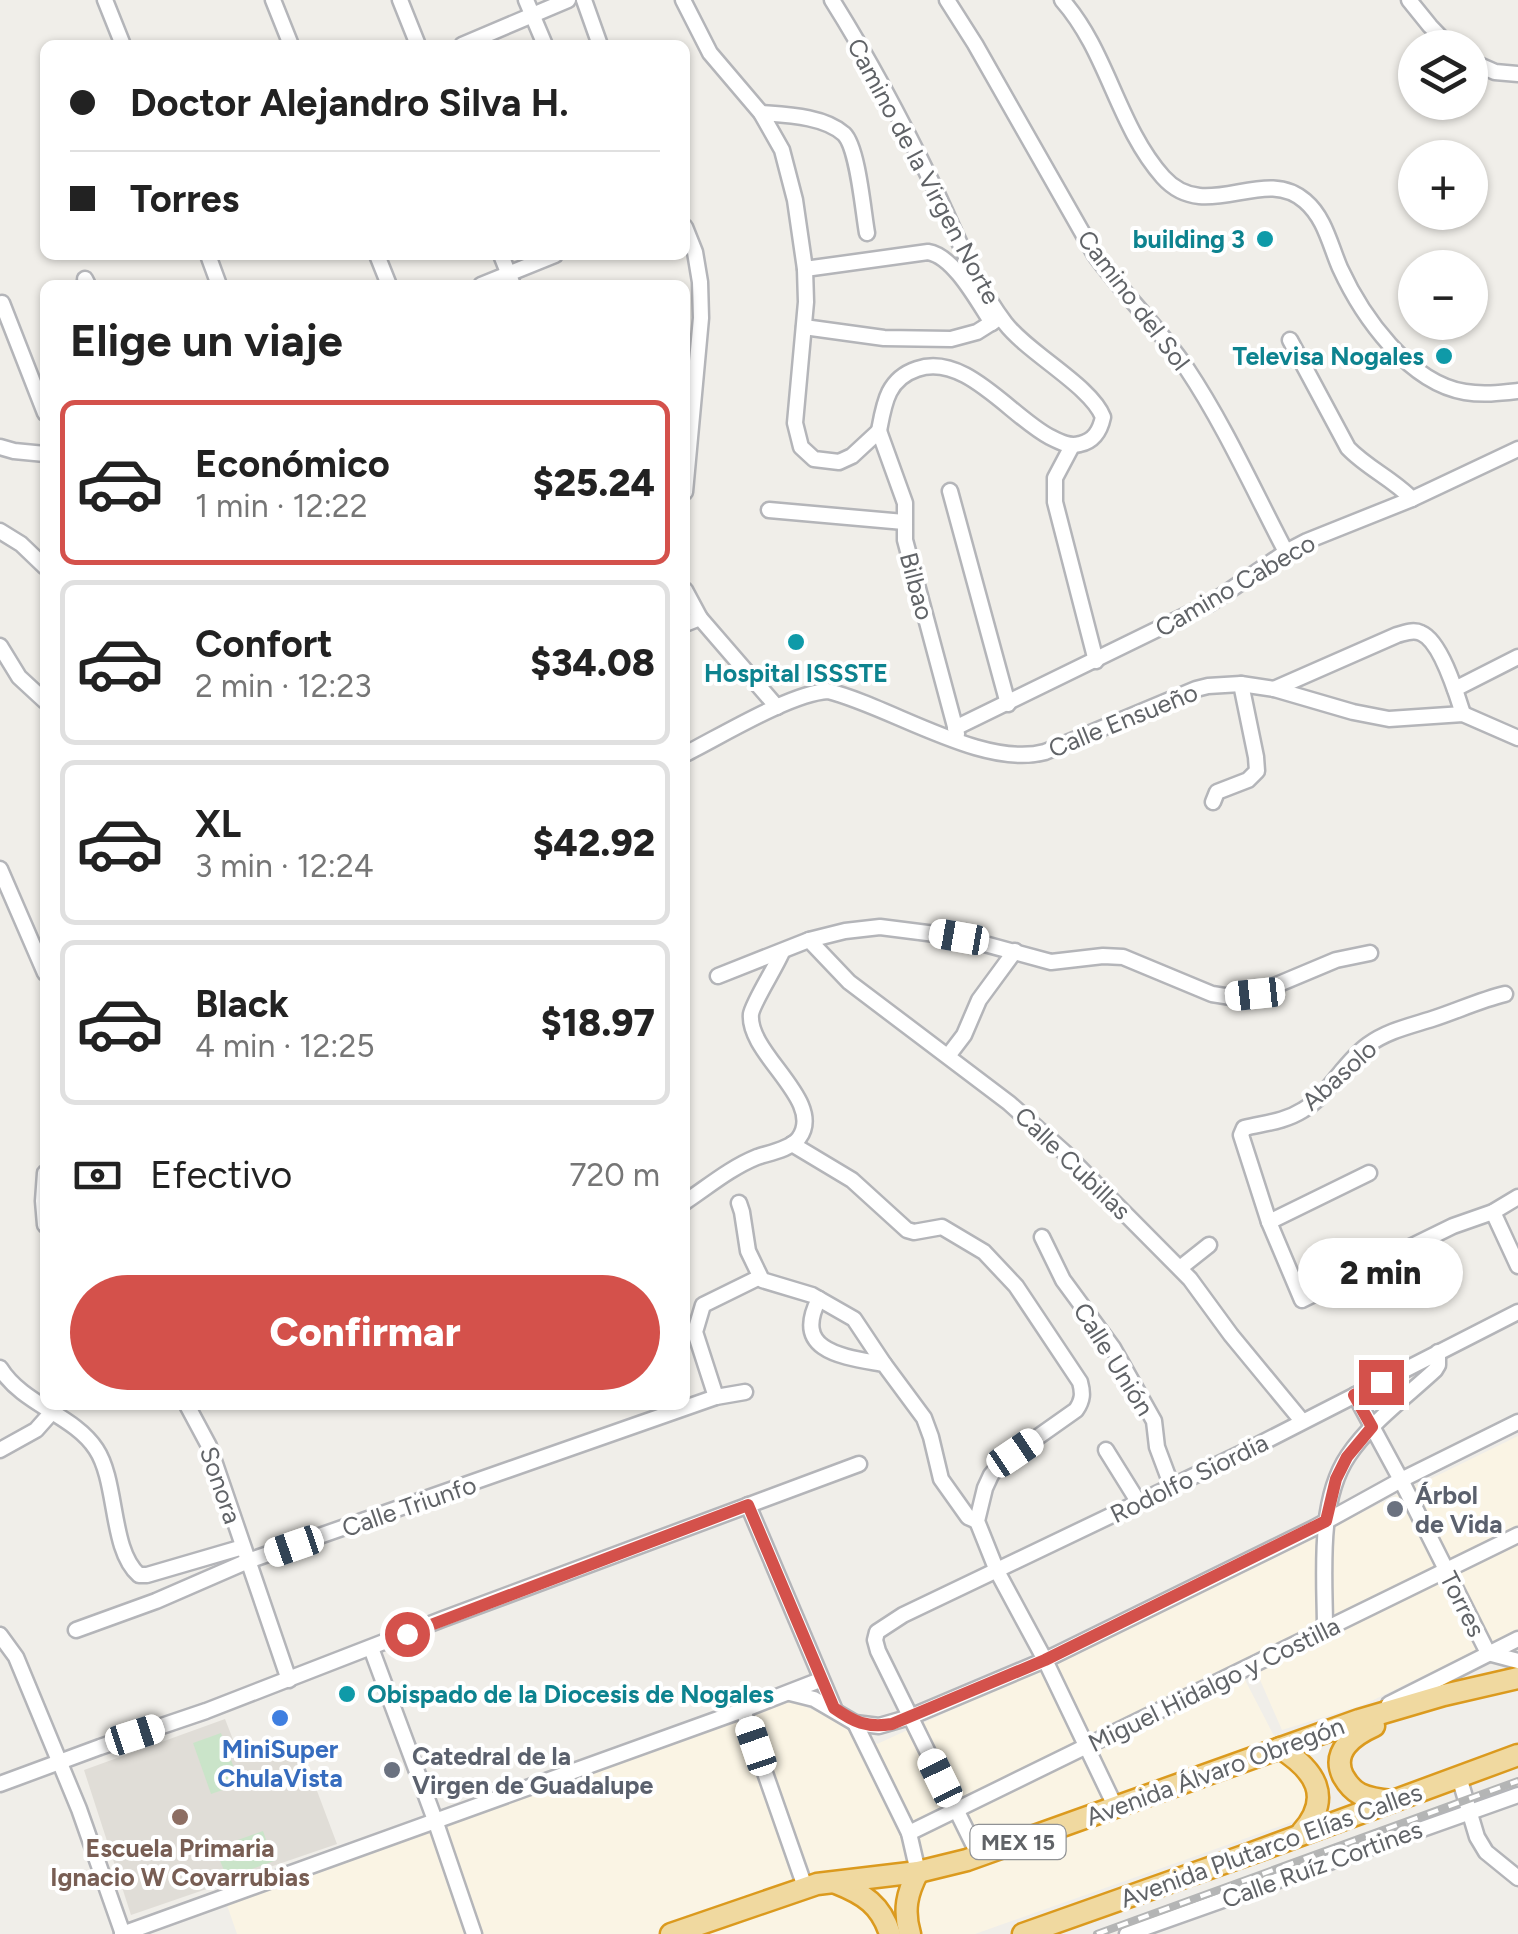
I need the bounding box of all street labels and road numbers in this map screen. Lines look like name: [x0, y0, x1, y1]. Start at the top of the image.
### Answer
street label: Camino de la Virgen Norte: [841, 33, 1007, 309]
street label: Camino del Sol: [1072, 224, 1196, 376]
street label: Camino Cabeco: [1150, 527, 1320, 643]
street label: Bilbao: [894, 549, 940, 623]
street label: Calle Ensueño: [1044, 676, 1202, 764]
street label: Abasolo: [1295, 1034, 1383, 1116]
street label: Calle Cubillas: [1009, 1100, 1137, 1226]
street label: Calle Unión: [1068, 1297, 1160, 1421]
street label: Rodolfo Siordia: [1105, 1427, 1273, 1529]
street label: Sonora: [194, 1443, 248, 1527]
street label: Calle Triunfo: [338, 1469, 480, 1543]
street label: Torres: [1434, 1566, 1492, 1642]
street label: Miguel Hidalgo y Costilla: [1083, 1610, 1345, 1758]
street label: Avenida Álvaro Obregón: [1082, 1710, 1348, 1832]
street label: Avenida Plutarco Elías Calles: [1116, 1776, 1426, 1914]
street label: Calle Ruíz Cortines: [1218, 1814, 1426, 1914]
road number: MEX 15: [970, 1825, 1066, 1859]

